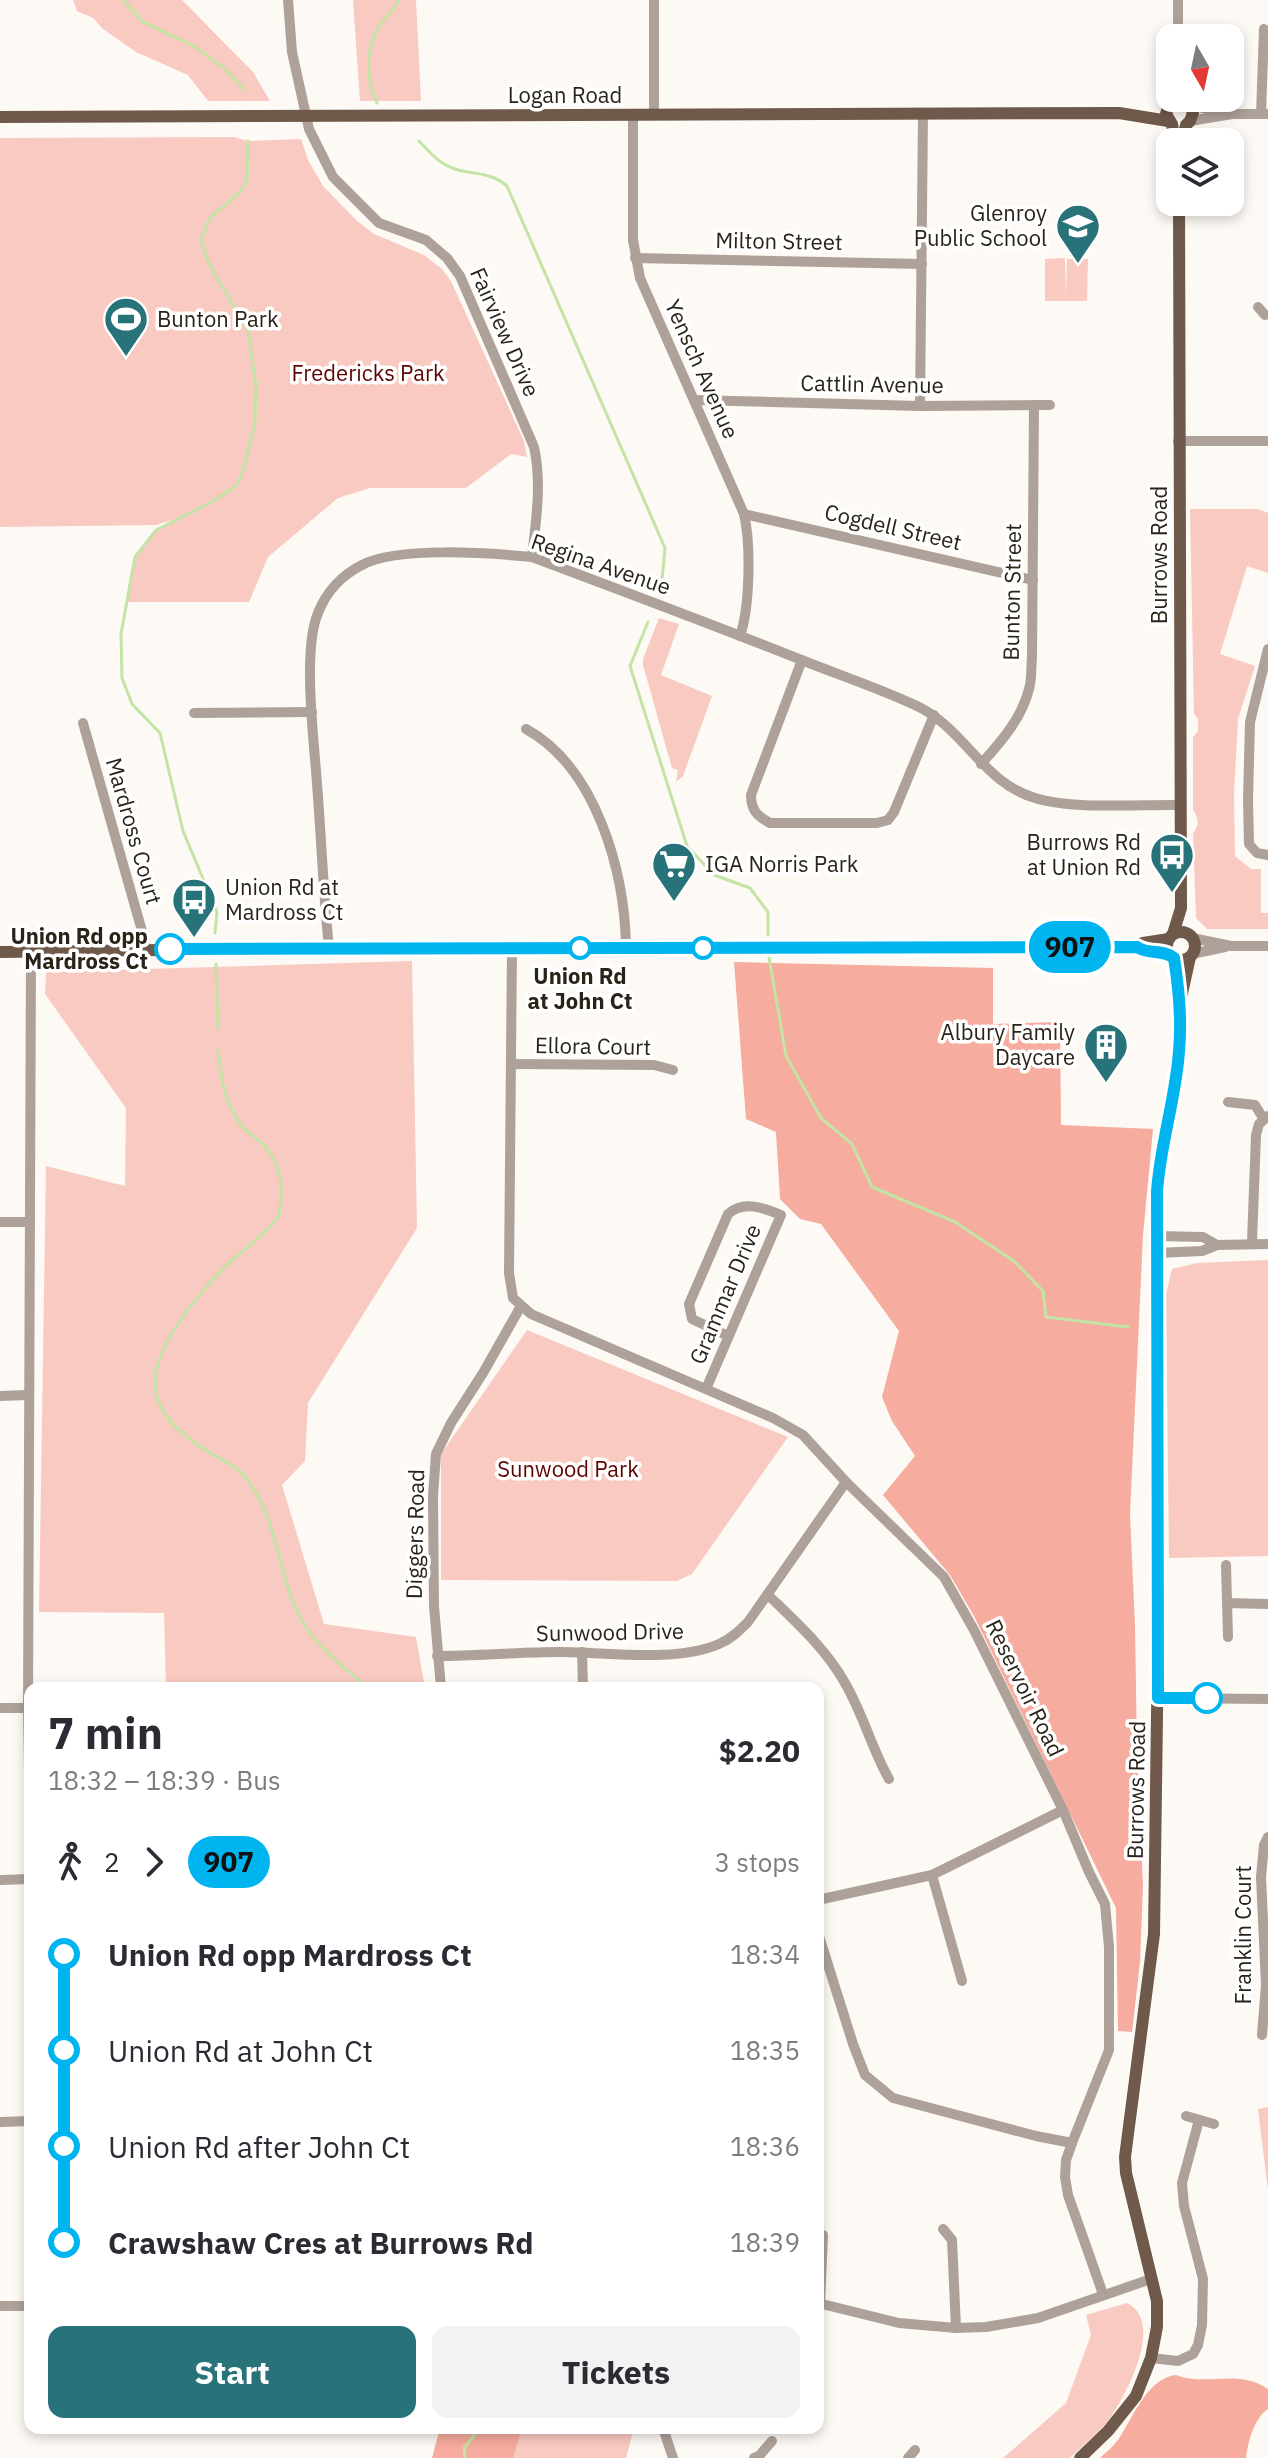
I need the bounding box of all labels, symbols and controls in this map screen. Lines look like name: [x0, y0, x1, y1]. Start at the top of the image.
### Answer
north arrow: [1156, 24, 1244, 112]
map controls: [1156, 24, 1244, 216]
street label: Logan Road: [508, 80, 622, 109]
button: layers: [1156, 128, 1244, 216]
place label: Glenroy Public School: [914, 198, 1047, 252]
school or university icon: Glenroy Public School: [1054, 202, 1102, 265]
street label: Milton Street: [715, 225, 843, 256]
street label: Fairview Drive: [464, 263, 547, 401]
sports icon: Bunton Park: [102, 295, 150, 358]
street label: Yensch Avenue: [659, 295, 746, 443]
place label: Bunton Park: [157, 304, 279, 333]
park label: Fredericks Park: [291, 358, 445, 387]
street label: Cattlin Avenue: [800, 368, 944, 399]
street label: Burrows Road: [1144, 486, 1173, 624]
street label: Cogdell Street: [822, 497, 964, 556]
street label: Bunton Street: [996, 523, 1027, 661]
street label: Regina Avenue: [527, 526, 675, 601]
street label: Mardross Court: [100, 754, 169, 908]
place label: Burrows Rd at Union Rd: [1027, 827, 1141, 881]
bus stop icon: Burrows Rd at Union Rd: [1148, 831, 1196, 894]
supermarket icon: IGA Norris Park: [650, 840, 698, 903]
place label: IGA Norris Park: [705, 849, 859, 878]
place label: Union Rd at Mardross Ct: [225, 872, 343, 926]
bus stop icon: Union Rd at Mardross Ct: [170, 876, 218, 939]
place label: Union Rd opp Mardross Ct: [10, 921, 148, 975]
line badge: 907: [1024, 921, 1116, 973]
text: 907: [1045, 928, 1095, 965]
marker: Union Rd opp Mardross Ct: [155, 934, 185, 964]
marker: Union Rd at John Ct: [569, 937, 591, 959]
unlabelled marker: [692, 937, 714, 959]
place label: Union Rd at John Ct: [528, 961, 632, 1015]
place label: Albury Family Daycare: [941, 1017, 1075, 1071]
building icon: Albury Family Daycare: [1082, 1021, 1130, 1084]
street label: Ellora Court: [535, 1030, 651, 1061]
street label: Grammar Drive: [682, 1219, 767, 1368]
park label: Sunwood Park: [497, 1454, 639, 1483]
street label: Diggers Road: [399, 1469, 430, 1599]
street label: Reservoir Road: [980, 1614, 1071, 1761]
street label: Sunwood Drive: [536, 1616, 684, 1647]
unlabelled marker: [1192, 1683, 1222, 1713]
text: 7 min: [48, 1704, 163, 1761]
street label: Burrows Road: [1120, 1721, 1151, 1859]
text: $2.20: [719, 1731, 800, 1770]
text: 18:32 – 18:39 · Bus: [48, 1763, 281, 1797]
icon: walk: [48, 1840, 92, 1884]
icon: forward: [132, 1840, 176, 1884]
text: 907: [204, 1843, 254, 1880]
text: 2: [104, 1845, 120, 1879]
text: 3 stops: [714, 1845, 800, 1879]
street label: Franklin Court: [1228, 1865, 1257, 2005]
text: Union Rd opp Mardross Ct: [108, 1935, 472, 1974]
text: 18:34: [730, 1937, 800, 1971]
text: Union Rd at John Ct: [108, 2031, 373, 2070]
text: 18:35: [730, 2033, 800, 2067]
text: Union Rd after John Ct: [108, 2127, 410, 2166]
text: 18:36: [730, 2129, 800, 2163]
text: Crawshaw Cres at Burrows Rd: [108, 2223, 533, 2262]
text: 18:39: [730, 2225, 800, 2259]
button: Start: [48, 2326, 416, 2418]
button: Tickets: [432, 2326, 800, 2418]

